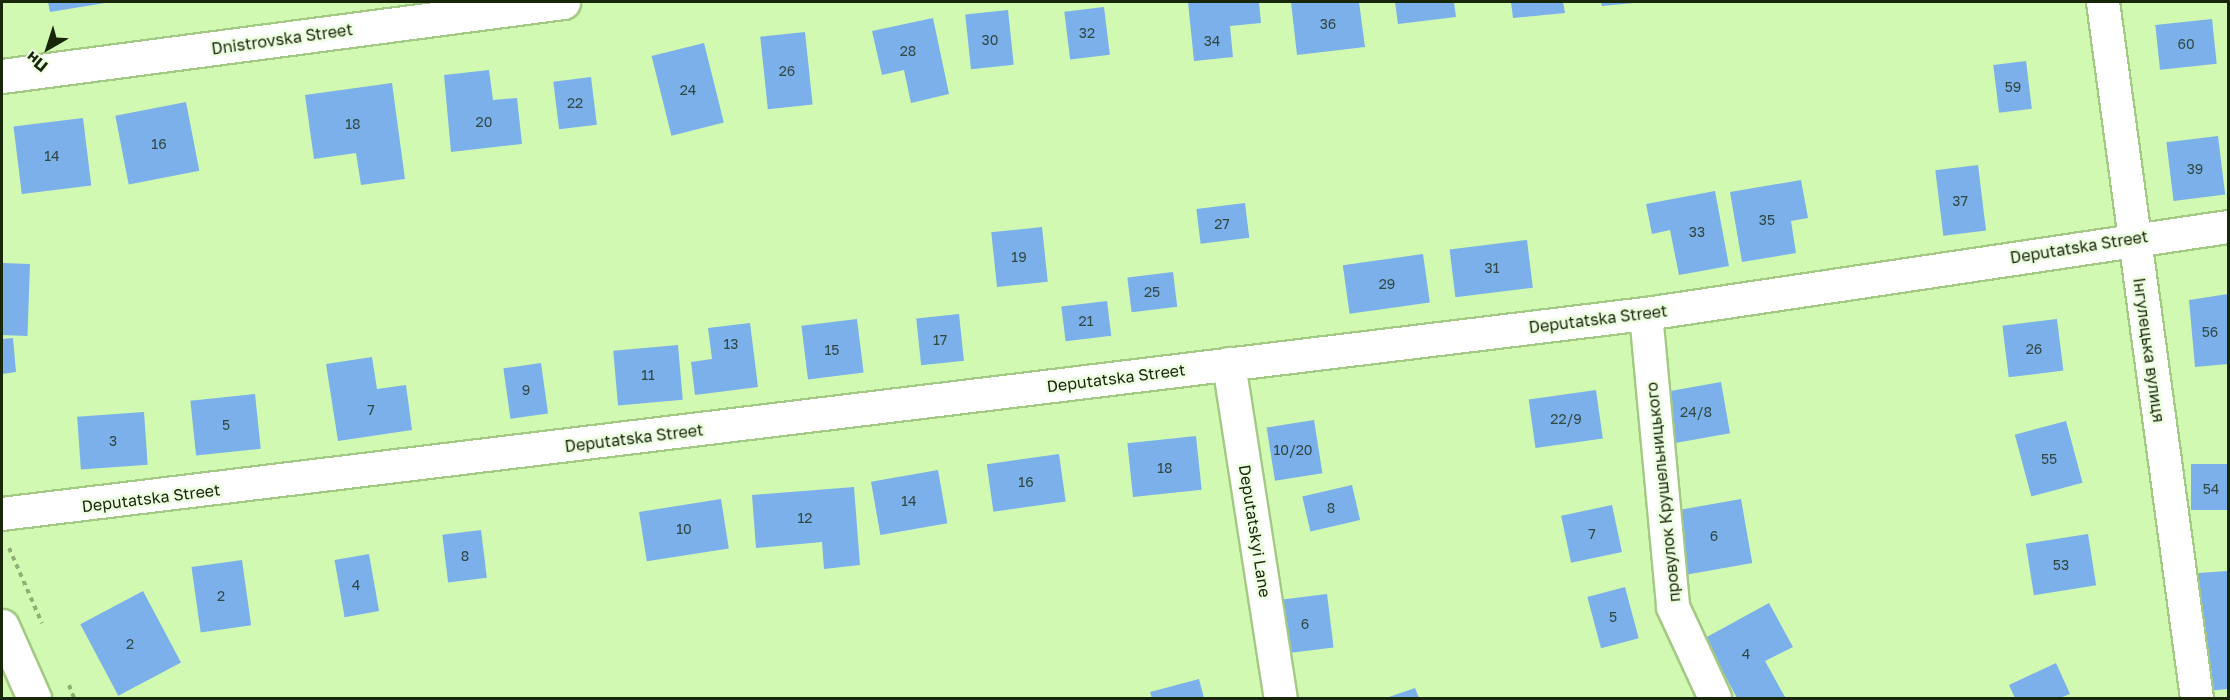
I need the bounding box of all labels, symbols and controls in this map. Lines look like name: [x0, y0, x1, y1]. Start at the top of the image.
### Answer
house number: 36: [1320, 16, 1336, 32]
north arrow: [18, 18, 78, 78]
street label: Dnistrovska Street: [210, 20, 354, 58]
house number: 32: [1079, 25, 1095, 41]
house number: 30: [982, 32, 998, 48]
house number: 34: [1204, 33, 1220, 49]
house number: 60: [2177, 36, 2195, 52]
house number: 28: [900, 43, 916, 59]
text: Пн: [22, 47, 51, 77]
house number: 26: [779, 63, 795, 79]
house number: 59: [2005, 79, 2021, 95]
house number: 24: [680, 82, 696, 98]
house number: 22: [567, 95, 583, 111]
house number: 20: [476, 114, 492, 130]
house number: 18: [345, 116, 361, 132]
house number: 16: [151, 136, 167, 152]
house number: 14: [44, 148, 60, 164]
house number: 39: [2187, 161, 2203, 177]
house number: 37: [1952, 193, 1968, 209]
house number: 35: [1759, 212, 1775, 228]
house number: 27: [1214, 216, 1230, 232]
house number: 33: [1689, 224, 1705, 240]
street label: Deputatska Street: [2009, 227, 2149, 267]
house number: 19: [1011, 249, 1027, 265]
house number: 31: [1485, 260, 1499, 276]
house number: 29: [1379, 276, 1395, 292]
street label: Інгулецька вулиця: [2129, 276, 2169, 424]
house number: 25: [1144, 284, 1160, 300]
street label: Deputatska Street: [1528, 301, 1668, 337]
house number: 21: [1079, 313, 1093, 329]
house number: 56: [2202, 324, 2218, 340]
house number: 17: [933, 332, 947, 348]
house number: 13: [724, 336, 738, 352]
house number: 26: [2026, 341, 2042, 357]
house number: 15: [825, 342, 839, 358]
street label: Deputatska Street: [1046, 360, 1186, 396]
house number: 11: [641, 367, 655, 383]
street label: провулок Крушельницького: [1642, 381, 1684, 603]
house number: 9: [522, 382, 530, 398]
house number: 7: [367, 402, 375, 418]
house number: 24/8: [1680, 404, 1712, 420]
house number: 22/9: [1550, 411, 1582, 427]
house number: 5: [222, 417, 230, 433]
street label: Deputatska Street: [564, 420, 704, 456]
house number: 3: [109, 433, 117, 449]
house number: 10/20: [1274, 442, 1312, 458]
house number: 55: [2041, 451, 2057, 467]
house number: 18: [1157, 460, 1173, 476]
street label: Deputatskyi Lane: [1235, 463, 1275, 599]
house number: 16: [1018, 474, 1034, 490]
street label: Deputatska Street: [81, 480, 221, 516]
house number: 54: [2203, 481, 2219, 497]
house number: 14: [901, 493, 917, 509]
house number: 8: [1327, 500, 1335, 516]
house number: 12: [798, 510, 812, 526]
house number: 10: [676, 521, 692, 537]
house number: 7: [1588, 526, 1596, 542]
house number: 6: [1710, 528, 1718, 544]
house number: 8: [461, 548, 469, 564]
house number: 53: [2053, 557, 2069, 573]
house number: 4: [352, 577, 360, 593]
house number: 2: [217, 588, 225, 604]
house number: 5: [1609, 609, 1617, 625]
house number: 6: [1301, 616, 1309, 632]
house number: 2: [126, 636, 134, 652]
house number: 4: [1742, 646, 1750, 662]

